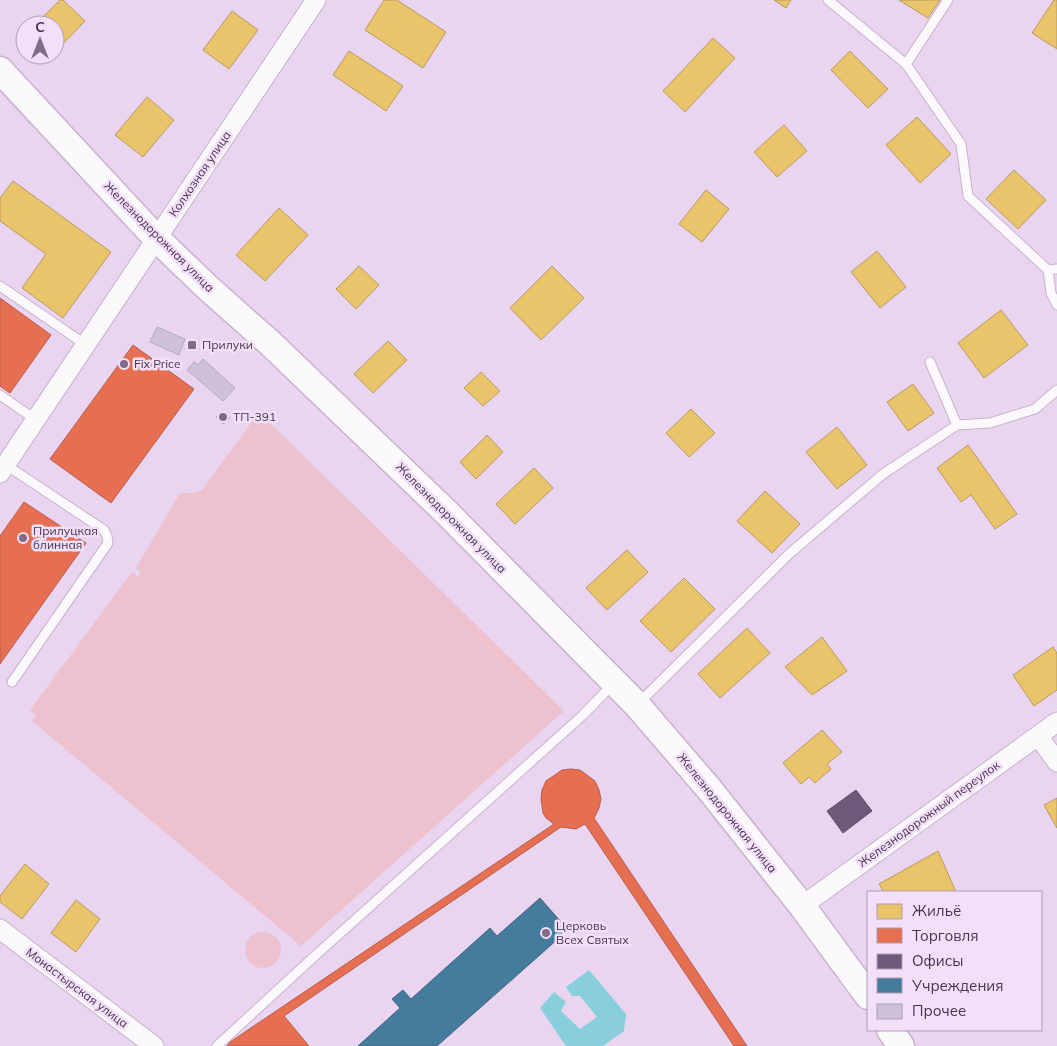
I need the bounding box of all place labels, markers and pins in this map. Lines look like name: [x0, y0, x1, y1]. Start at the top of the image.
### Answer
place label: Прилуки: [202, 337, 253, 352]
marker: Прилуки: [186, 339, 198, 351]
place label: Fix Price: [134, 356, 180, 371]
marker: Fix Price: [118, 358, 130, 370]
place label: ТП-391: [233, 409, 276, 424]
marker: ТП-391: [217, 411, 229, 423]
place label: Прилуцкая блинная: [33, 523, 98, 552]
marker: Прилуцкая блинная: [17, 532, 29, 544]
place label: Церковь Всех Святых: [556, 918, 629, 947]
marker: Церковь Всех Святых: [540, 927, 552, 939]

